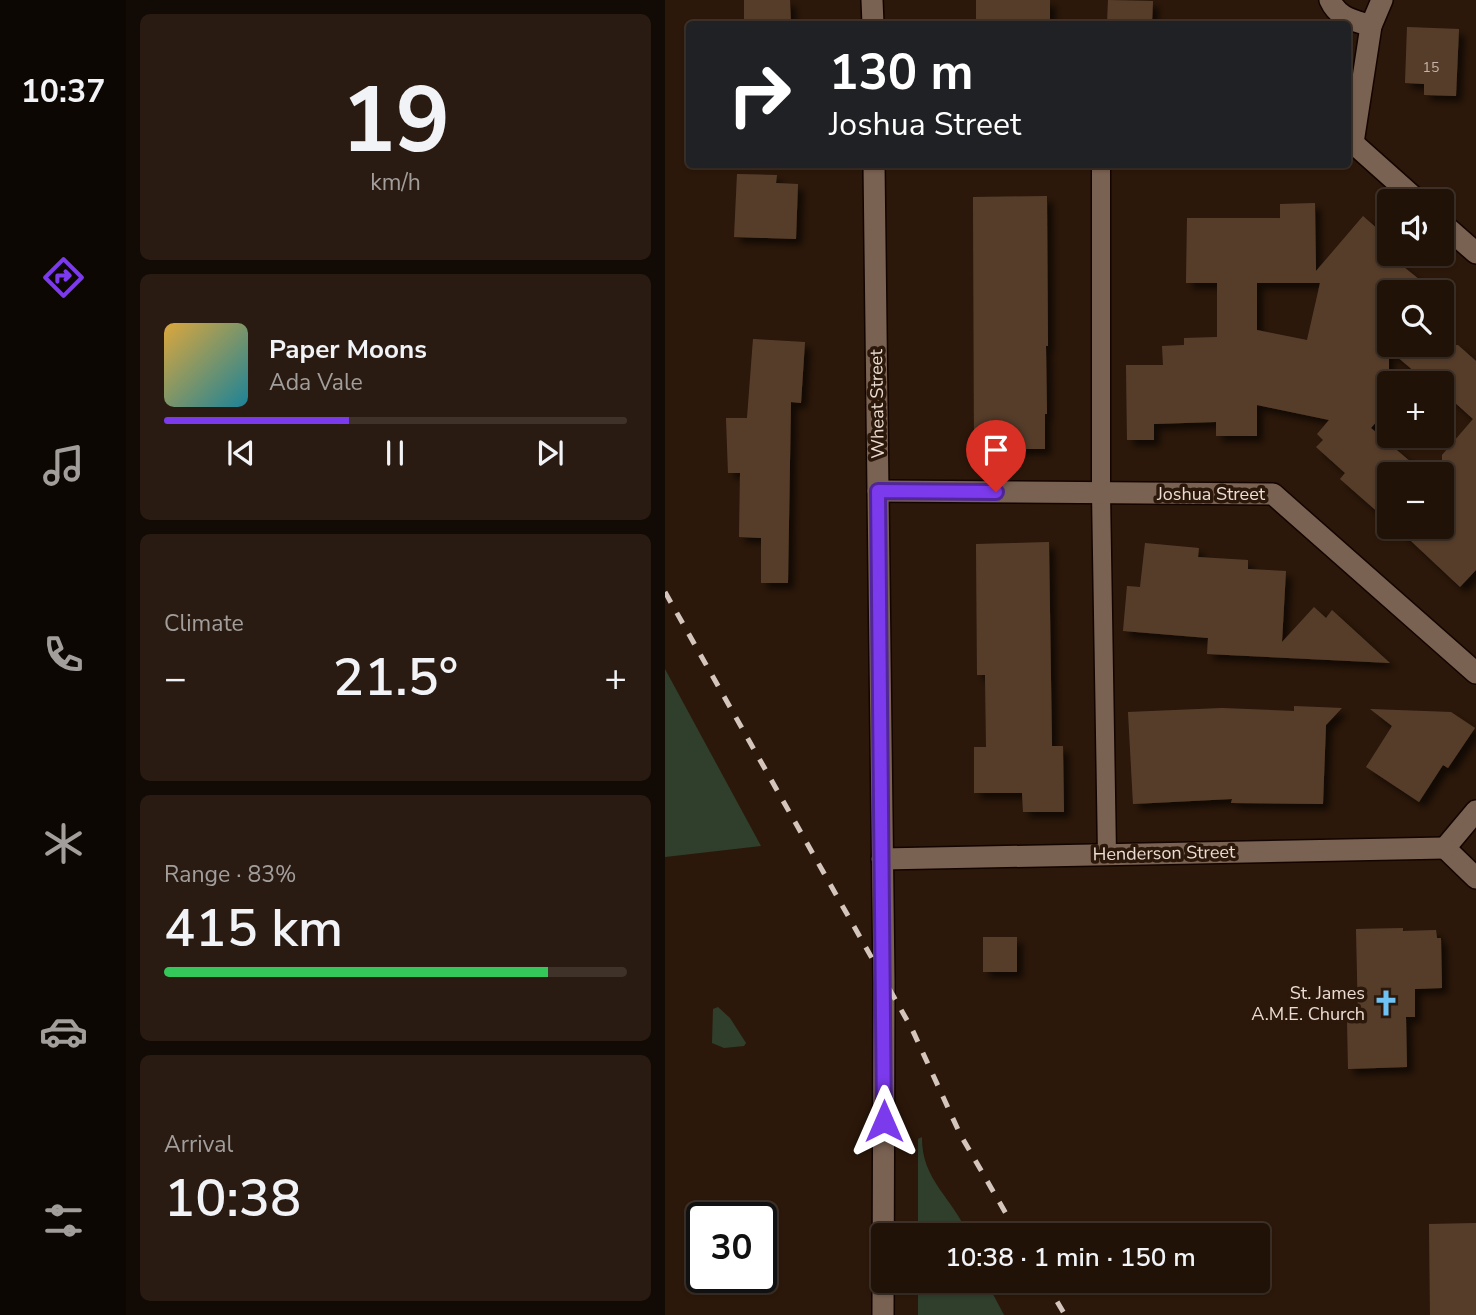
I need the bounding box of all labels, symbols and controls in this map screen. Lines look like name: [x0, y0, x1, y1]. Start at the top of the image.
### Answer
text: 130 m: [829, 39, 973, 106]
icon: right: [714, 49, 805, 140]
house number: 15: [1423, 58, 1439, 77]
text: 19: [341, 59, 450, 183]
text: 10:37: [21, 70, 105, 113]
text: Joshua Street: [829, 103, 1021, 146]
text: km/h: [370, 167, 421, 198]
map controls: [1377, 189, 1454, 539]
button: sound: [1377, 189, 1454, 266]
icon: directions: [39, 253, 88, 302]
button: search: [1377, 280, 1454, 357]
text: Paper Moons: [269, 332, 427, 367]
street label: Wheat Street: [864, 349, 890, 459]
text: Ada Vale: [269, 367, 363, 398]
button: +: [1377, 371, 1454, 448]
pin: [966, 420, 1026, 492]
icon: arrive: [977, 431, 1015, 469]
icon: previous: [222, 434, 260, 472]
icon: pause: [376, 434, 414, 472]
icon: next: [531, 434, 569, 472]
icon: music: [39, 441, 88, 490]
button: −: [1377, 462, 1454, 539]
street label: Joshua Street: [1156, 482, 1266, 506]
text: Climate: [164, 608, 244, 639]
icon: phone: [39, 630, 88, 679]
text: 21.5°: [333, 642, 458, 713]
text: −: [164, 653, 187, 704]
text: +: [604, 653, 627, 704]
icon: climate: [39, 819, 88, 868]
street label: Henderson Street: [1093, 840, 1236, 866]
text: Range · 83%: [164, 859, 296, 890]
text: 415 km: [164, 893, 343, 964]
place label: St. James A.M.E. Church: [1251, 981, 1365, 1026]
church icon: St. James A.M.E. Church: [1371, 988, 1401, 1018]
icon: car: [39, 1007, 88, 1056]
position arrow: [847, 1084, 921, 1158]
text: Arrival: [164, 1129, 233, 1160]
text: 10:38: [164, 1163, 301, 1234]
icon: filters: [39, 1196, 88, 1245]
speed limit sign: 30: [686, 1202, 777, 1293]
text: 10:38 · 1 min · 150 m: [945, 1240, 1196, 1275]

